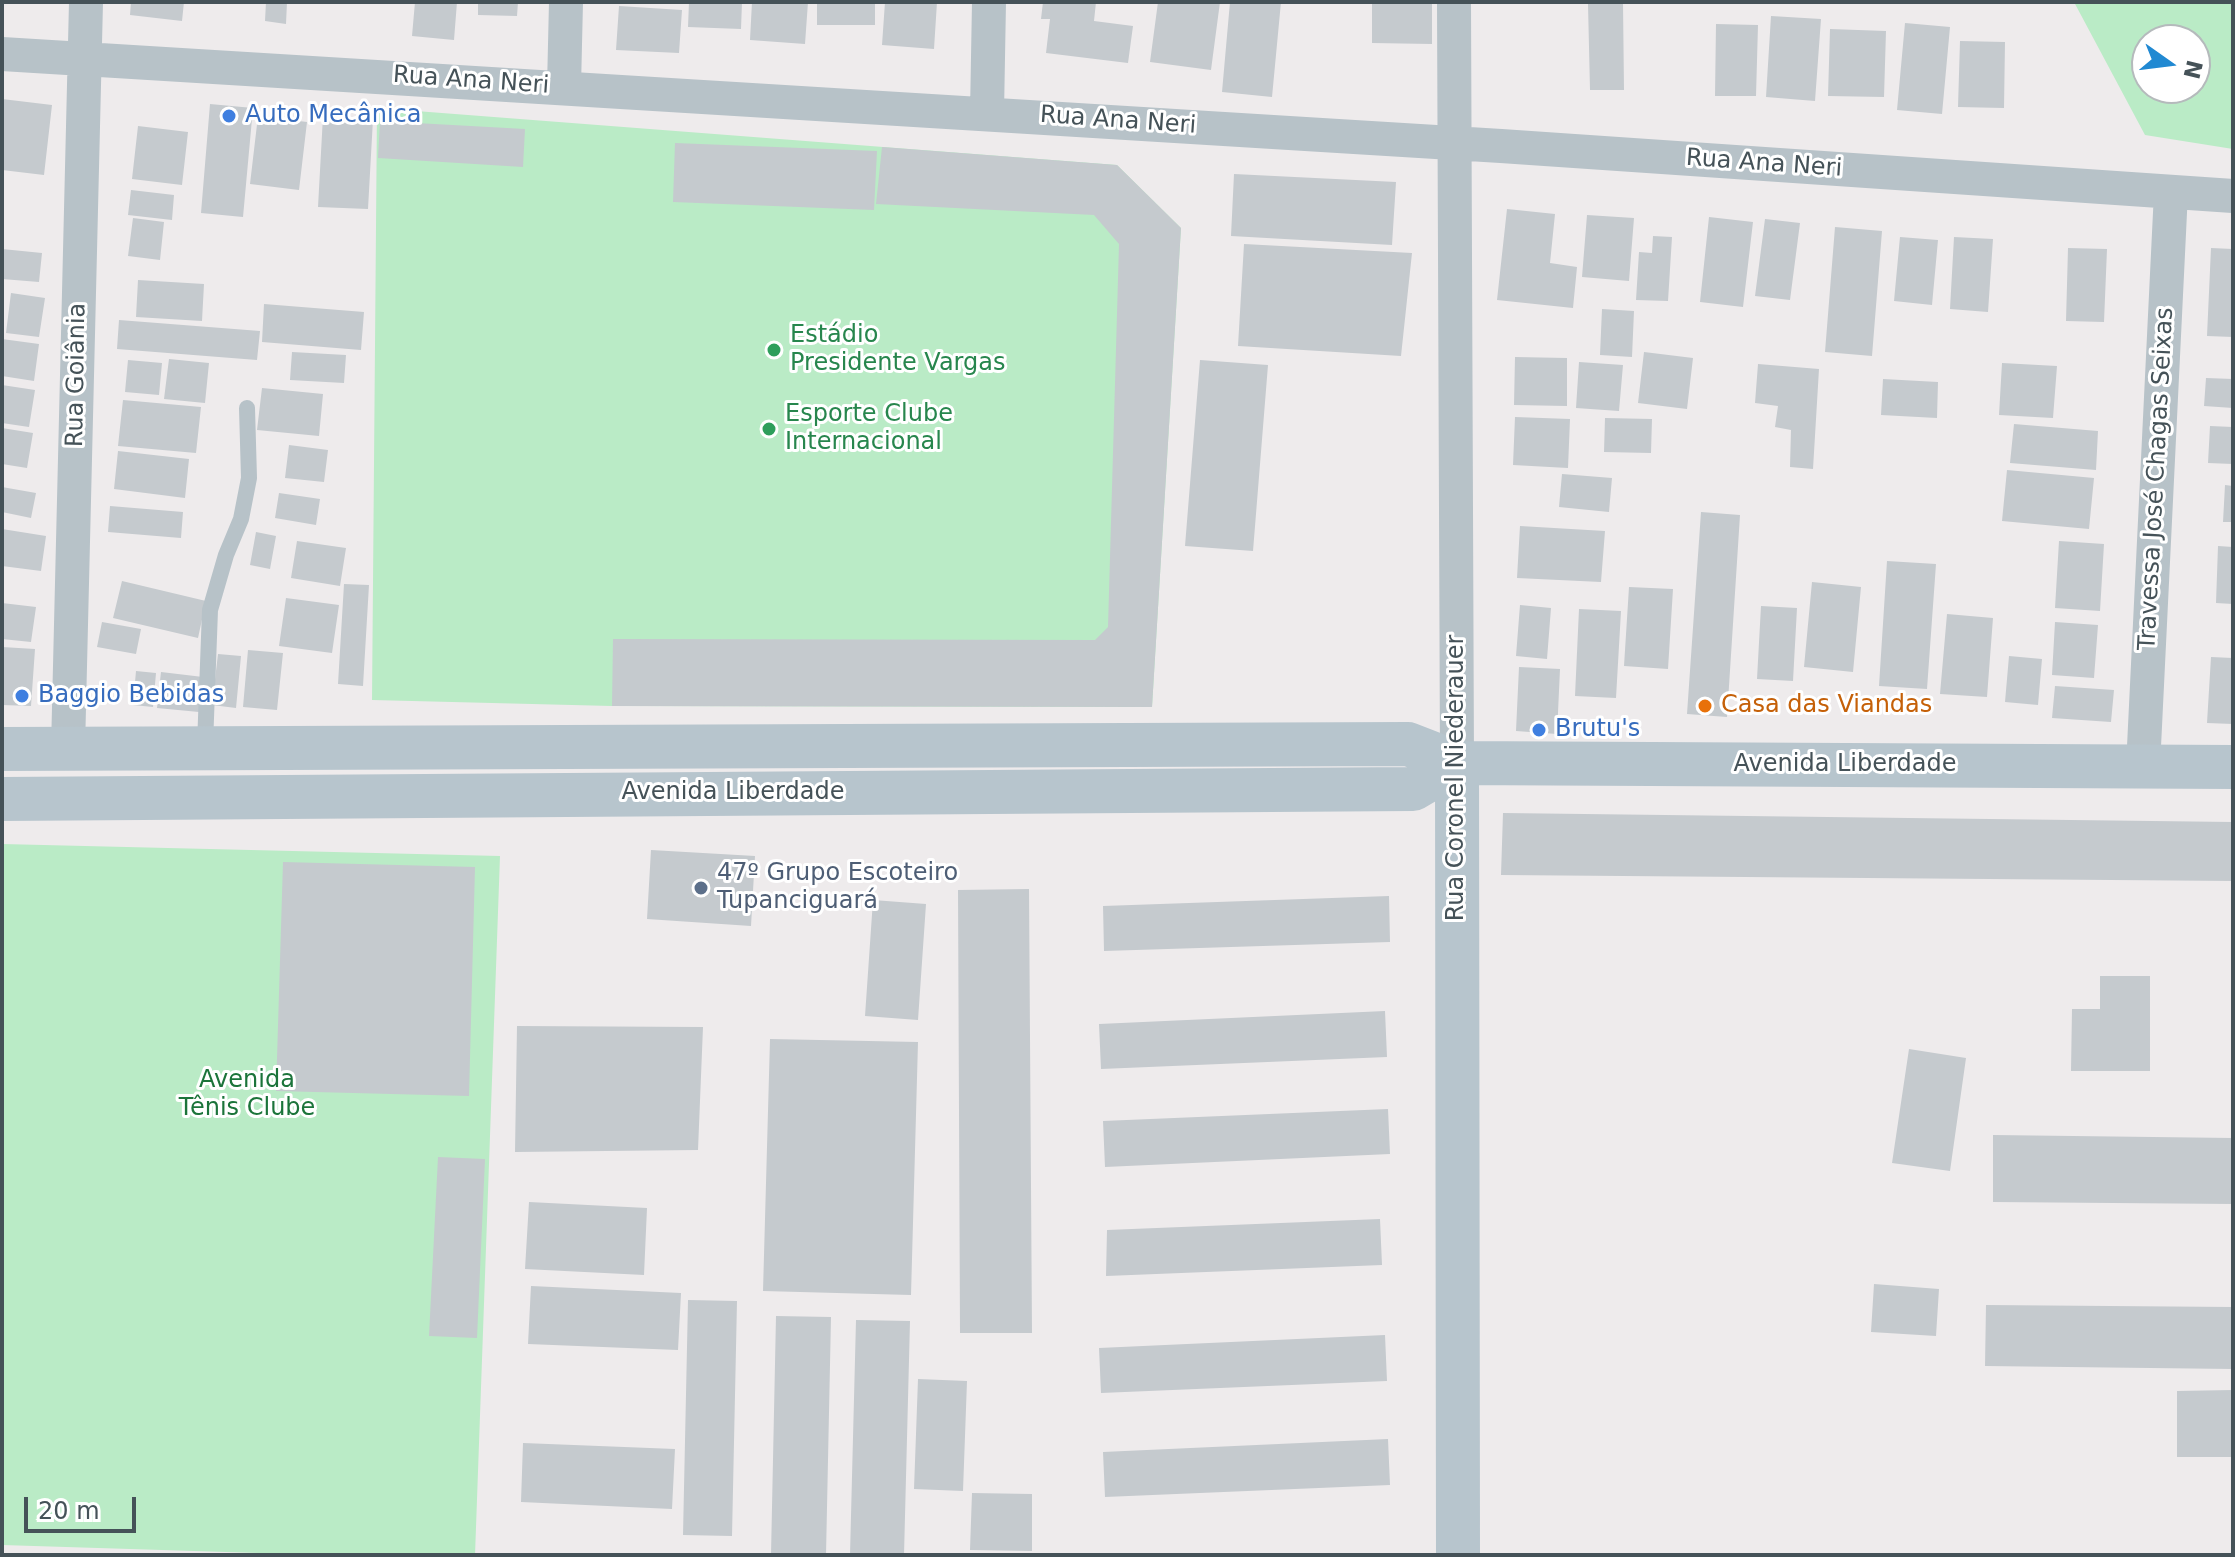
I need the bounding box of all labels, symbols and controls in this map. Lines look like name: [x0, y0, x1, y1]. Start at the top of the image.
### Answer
north arrow: [2131, 24, 2211, 104]
text: N: [2178, 57, 2207, 81]
street label: Rua Ana Neri: [392, 61, 550, 101]
street label: Rua Ana Neri: [1039, 101, 1197, 141]
place label: Auto Mecânica: [245, 102, 422, 130]
marker: Auto Mecânica: [220, 107, 238, 125]
street label: Rua Ana Neri: [1685, 144, 1843, 184]
street label: Rua Goiânia: [61, 303, 93, 447]
street label: Travessa José Chagas Seixas: [2134, 307, 2180, 651]
place label: Estádio Presidente Vargas: [790, 322, 1005, 378]
marker: Estádio Presidente Vargas: [765, 341, 783, 359]
place label: Esporte Clube Internacional: [785, 401, 953, 457]
marker: Esporte Clube Internacional: [760, 420, 778, 438]
street label: Rua Coronel Niederauer: [1443, 635, 1471, 921]
place label: Baggio Bebidas: [38, 682, 224, 710]
marker: Baggio Bebidas: [13, 687, 31, 705]
place label: Casa das Viandas: [1721, 692, 1932, 720]
marker: Casa das Viandas: [1696, 697, 1714, 715]
place label: Brutu's: [1555, 716, 1640, 744]
marker: Brutu's: [1530, 721, 1548, 739]
street label: Avenida Liberdade: [1734, 751, 1956, 779]
street label: Avenida Liberdade: [622, 779, 844, 807]
place label: 47º Grupo Escoteiro Tupanciguará: [717, 860, 958, 916]
marker: 47º Grupo Escoteiro Tupanciguará: [692, 879, 710, 897]
park label: Avenida Tênis Clube: [179, 1067, 315, 1123]
scale bar: [28, 1481, 140, 1531]
text: 20 m: [38, 1497, 100, 1525]

